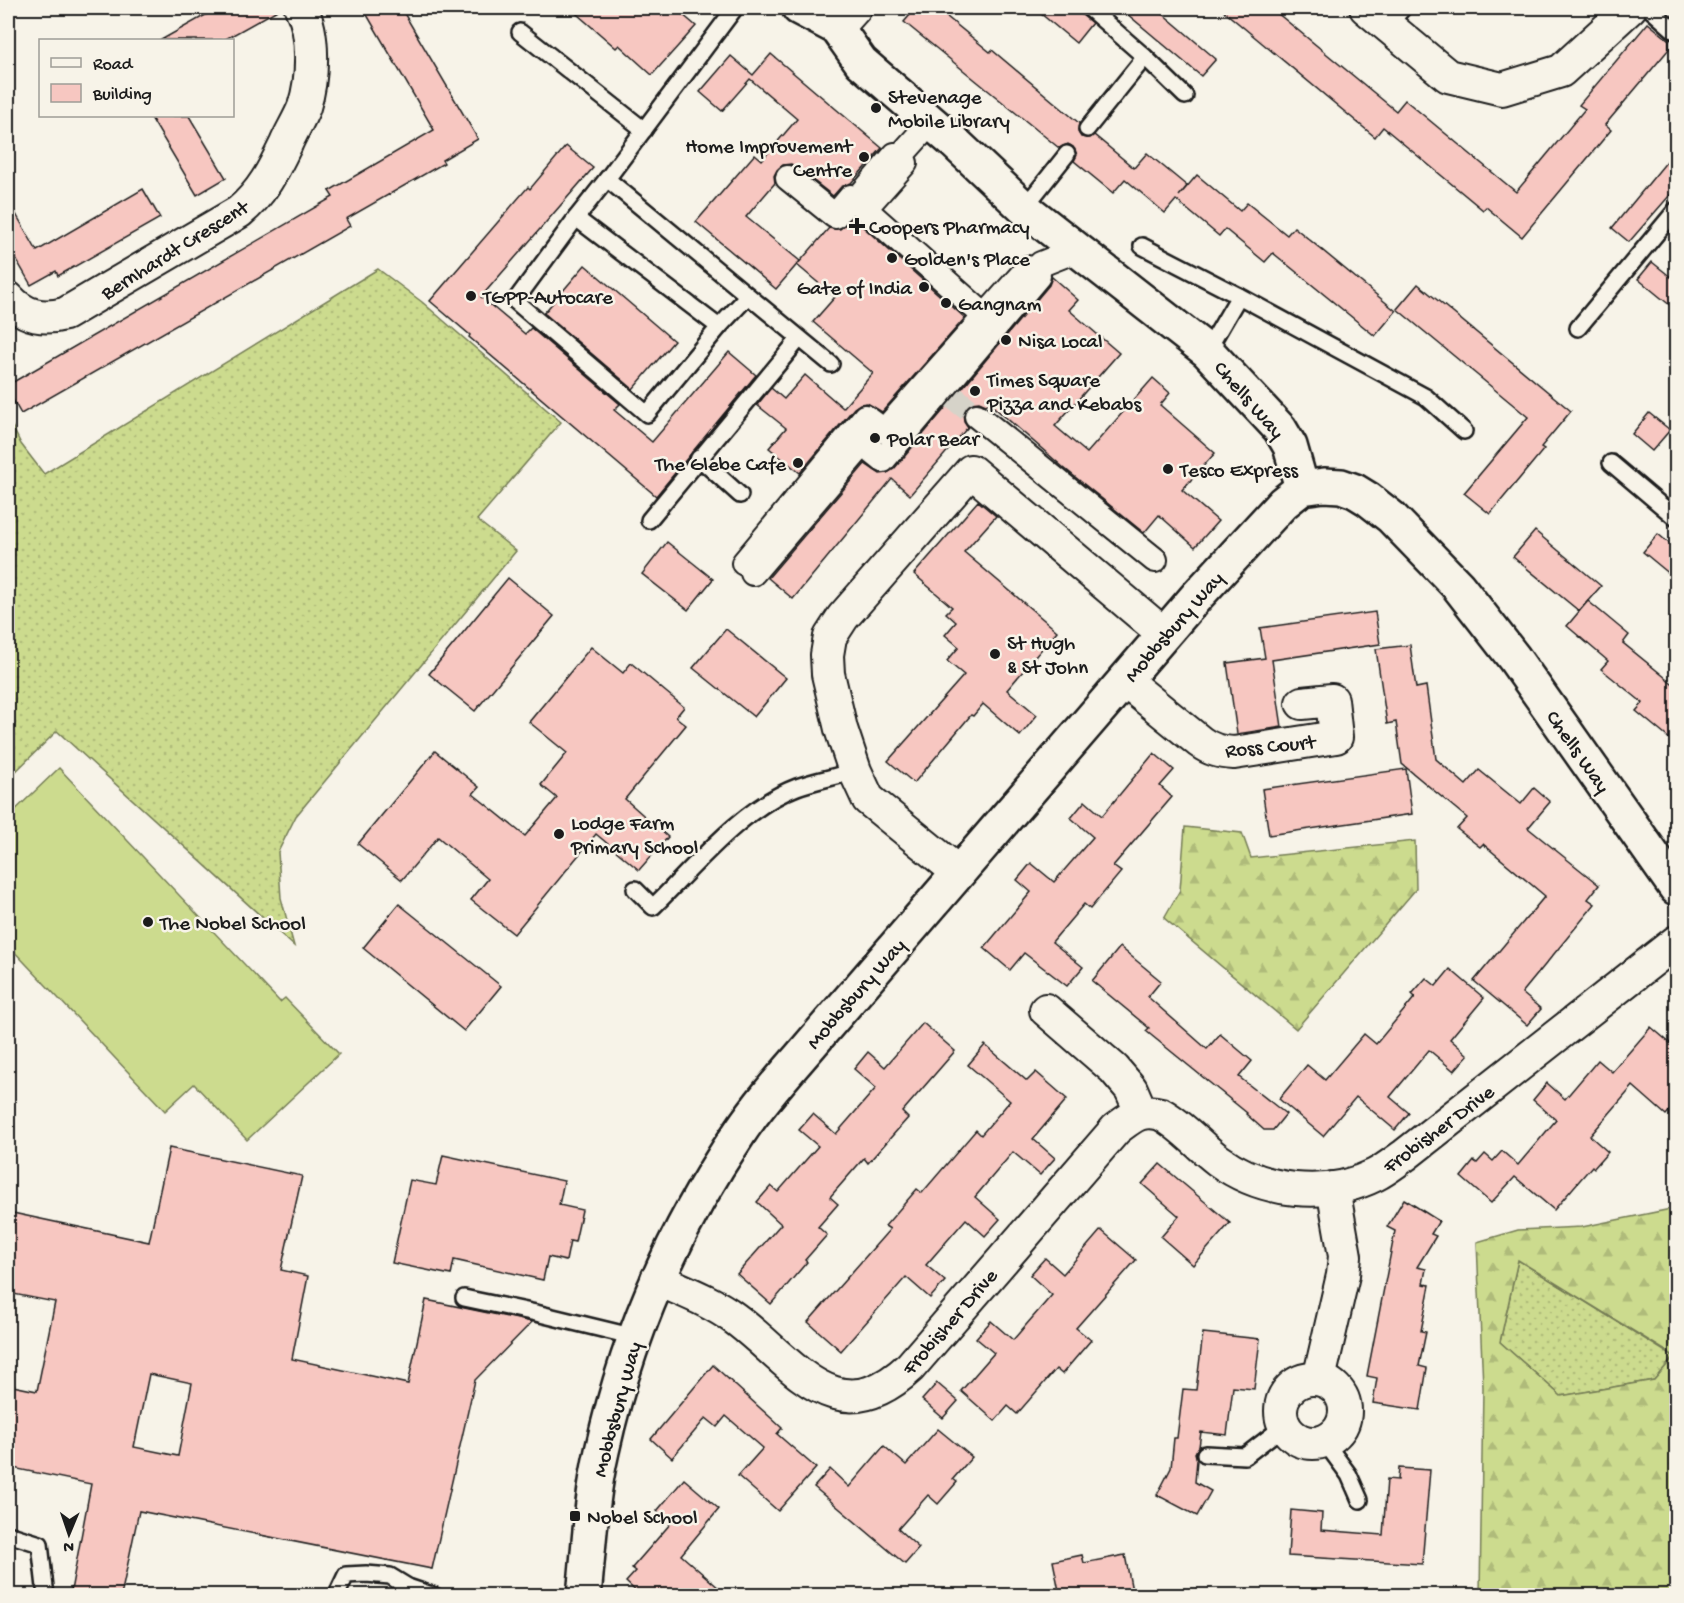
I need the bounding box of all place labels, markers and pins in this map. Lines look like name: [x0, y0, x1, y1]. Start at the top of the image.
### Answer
place label: Stevenage Mobile Library: [888, 87, 1010, 136]
marker: Stevenage Mobile Library: [869, 101, 883, 115]
place label: Home Improvement Centre: [685, 136, 854, 185]
marker: Home Improvement Centre: [857, 150, 871, 164]
place label: Coopers Pharmacy: [869, 217, 1030, 242]
marker: Coopers Pharmacy: [850, 219, 864, 233]
place label: Golden's Place: [904, 249, 1031, 274]
marker: Golden's Place: [885, 251, 899, 265]
place label: Gate of India: [797, 278, 913, 303]
marker: Gate of India: [917, 280, 931, 294]
place label: TGPP-Autocare: [482, 287, 614, 312]
marker: TGPP-Autocare: [464, 289, 478, 303]
place label: Gangnam: [958, 294, 1041, 319]
marker: Gangnam: [939, 296, 953, 310]
place label: Nisa Local: [1018, 331, 1103, 356]
marker: Nisa Local: [999, 333, 1013, 347]
place label: Times Square Pizza and Kebabs: [986, 370, 1142, 419]
marker: Times Square Pizza and Kebabs: [968, 384, 982, 398]
place label: Polar Bear: [886, 429, 980, 454]
marker: Polar Bear: [868, 431, 882, 445]
place label: The Glebe Cafe: [654, 454, 787, 479]
marker: The Glebe Cafe: [791, 456, 805, 470]
place label: Tesco Express: [1179, 460, 1299, 485]
marker: Tesco Express: [1161, 462, 1175, 476]
place label: St Hugh & St John: [1007, 633, 1088, 682]
marker: St Hugh & St John: [988, 647, 1002, 661]
place label: Lodge Farm Primary School: [570, 813, 698, 862]
marker: Lodge Farm Primary School: [552, 827, 566, 841]
place label: The Nobel School: [159, 913, 306, 938]
marker: The Nobel School: [141, 915, 155, 929]
place label: Nobel School: [587, 1507, 698, 1532]
marker: Nobel School: [568, 1509, 582, 1523]

